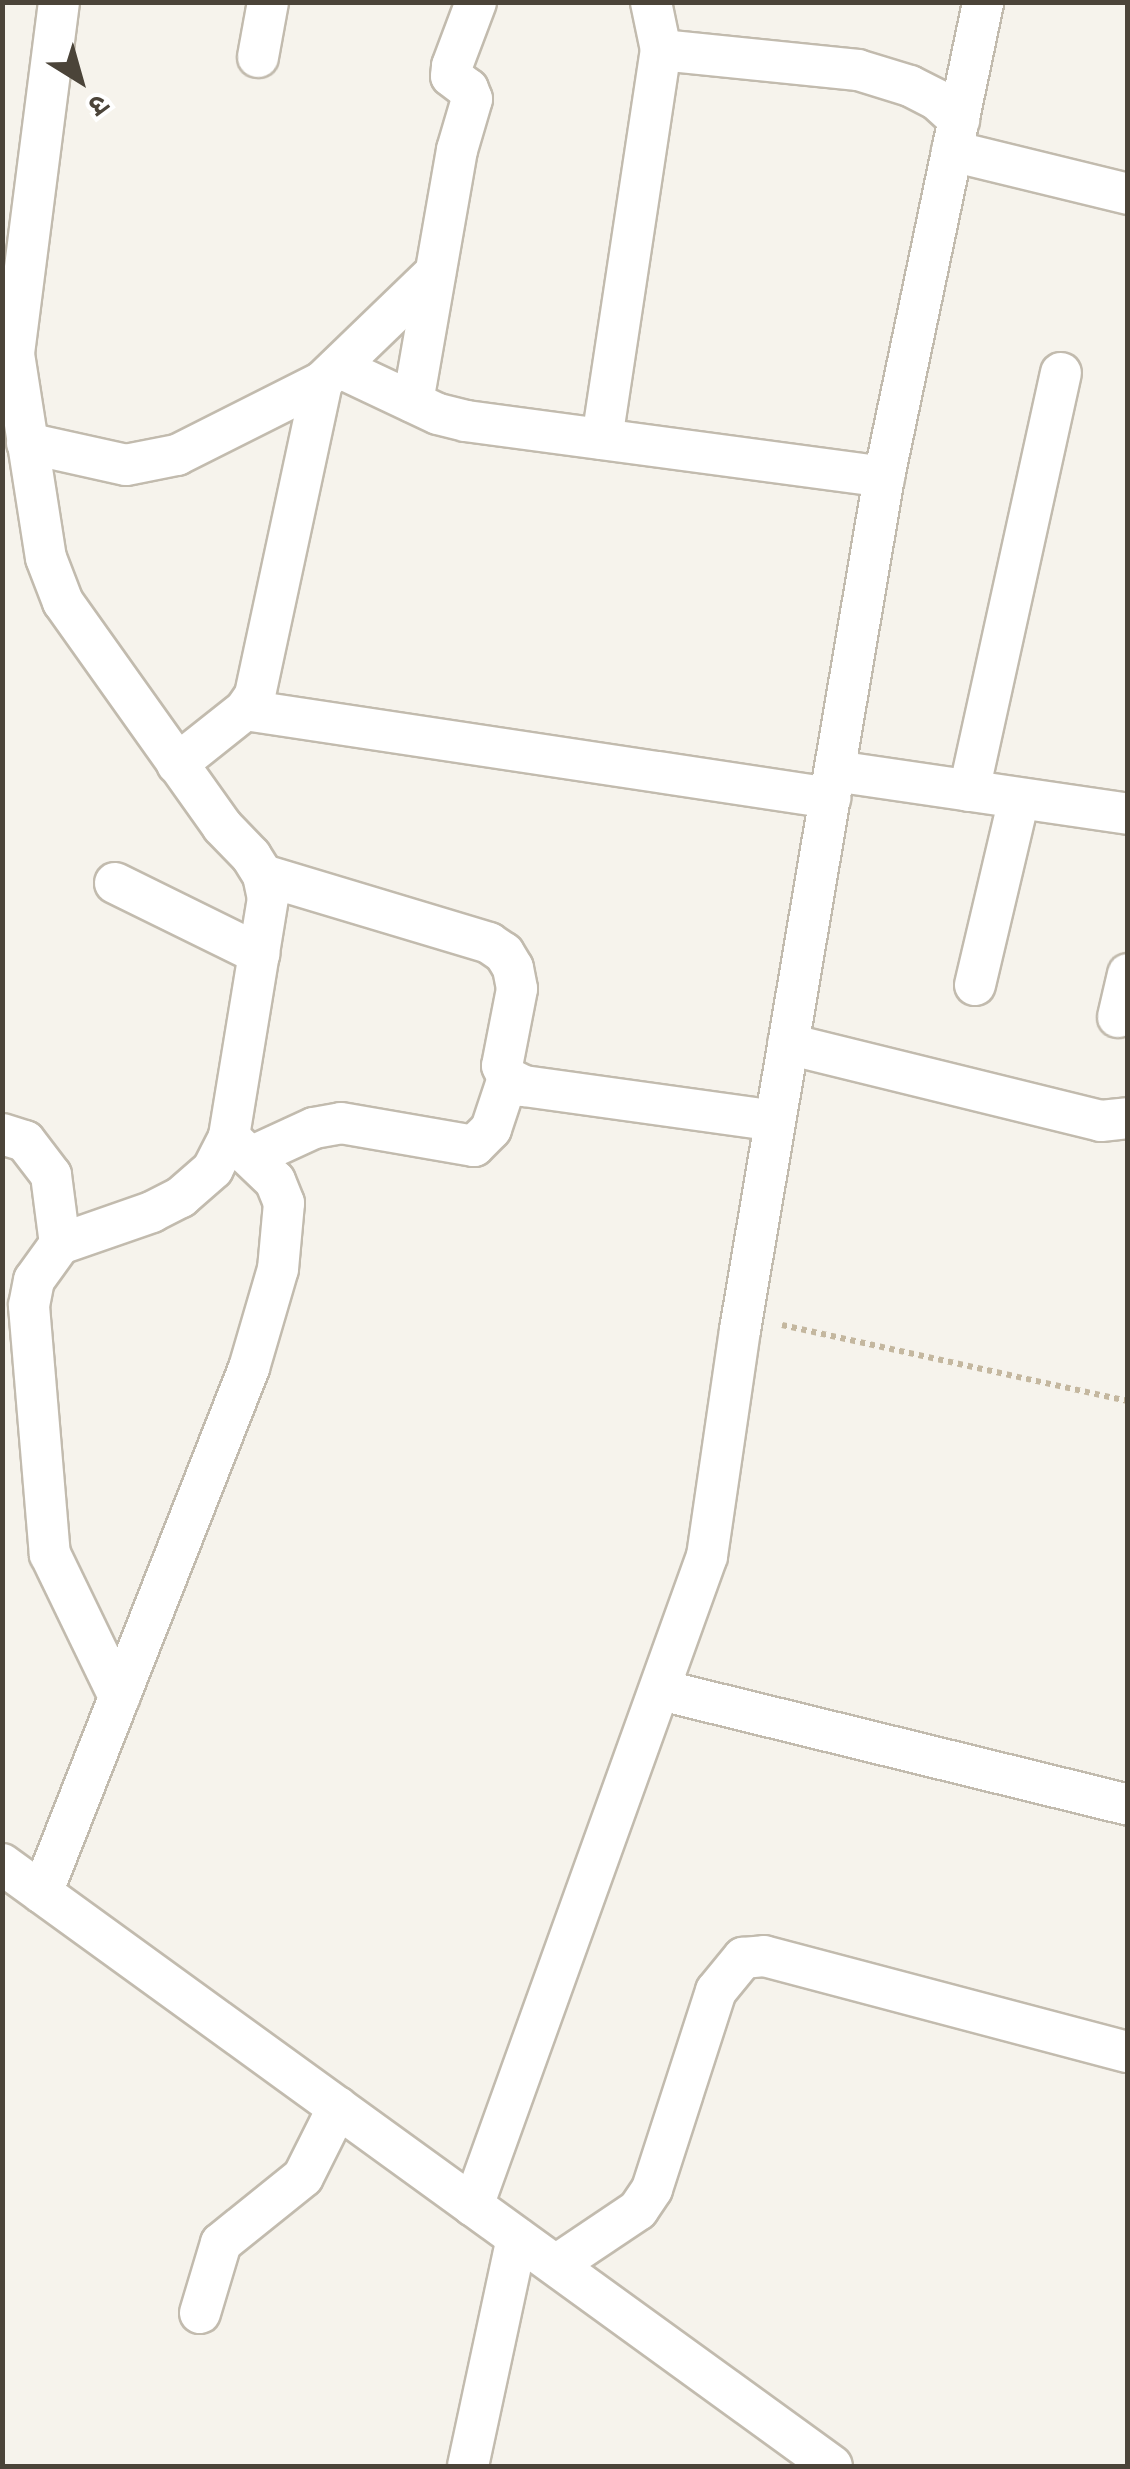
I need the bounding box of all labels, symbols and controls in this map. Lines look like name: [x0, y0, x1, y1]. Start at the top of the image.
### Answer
north arrow: [30, 30, 130, 130]
text: उ: [82, 86, 115, 122]

